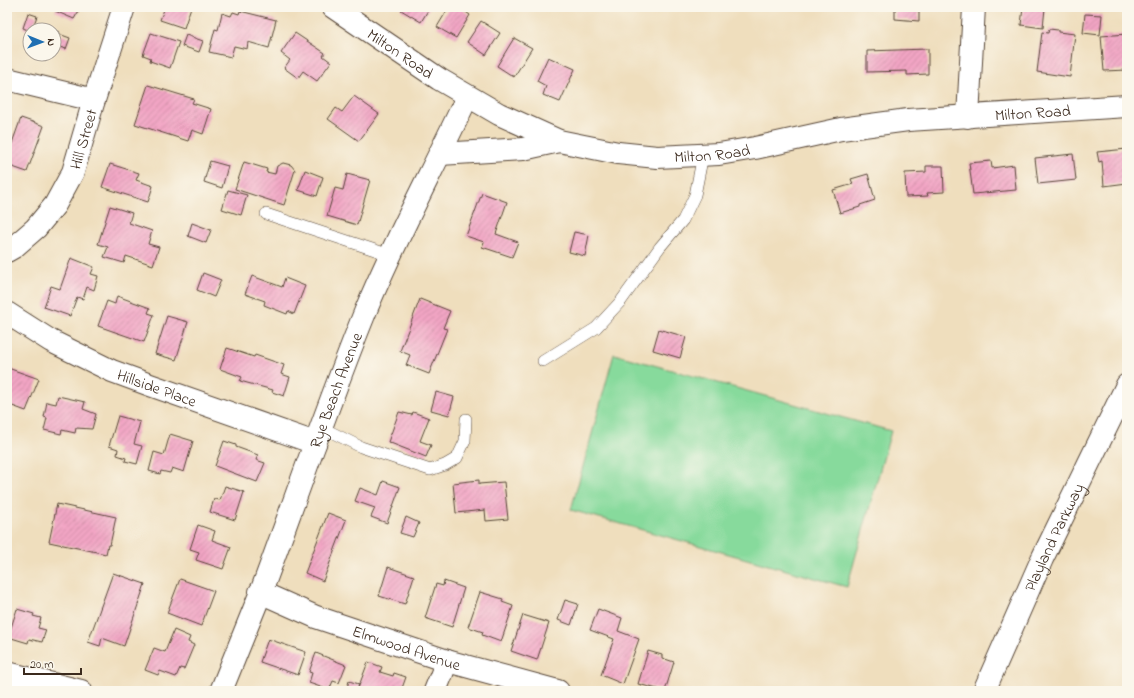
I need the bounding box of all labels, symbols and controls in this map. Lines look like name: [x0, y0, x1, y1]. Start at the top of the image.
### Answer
north arrow: [22, 22, 62, 62]
street label: Milton Road: [362, 24, 438, 86]
text: N: [43, 38, 59, 46]
street label: Milton Road: [994, 100, 1071, 128]
street label: Hill Street: [64, 106, 105, 173]
street label: Milton Road: [674, 139, 752, 170]
street label: Rye Beach Avenue: [304, 328, 370, 452]
street label: Hillside Place: [113, 364, 200, 415]
street label: Playland Parkway: [1019, 479, 1091, 596]
street label: Elmwood Avenue: [349, 620, 464, 678]
scale bar: [24, 650, 81, 676]
text: 20 m: [30, 656, 53, 674]

